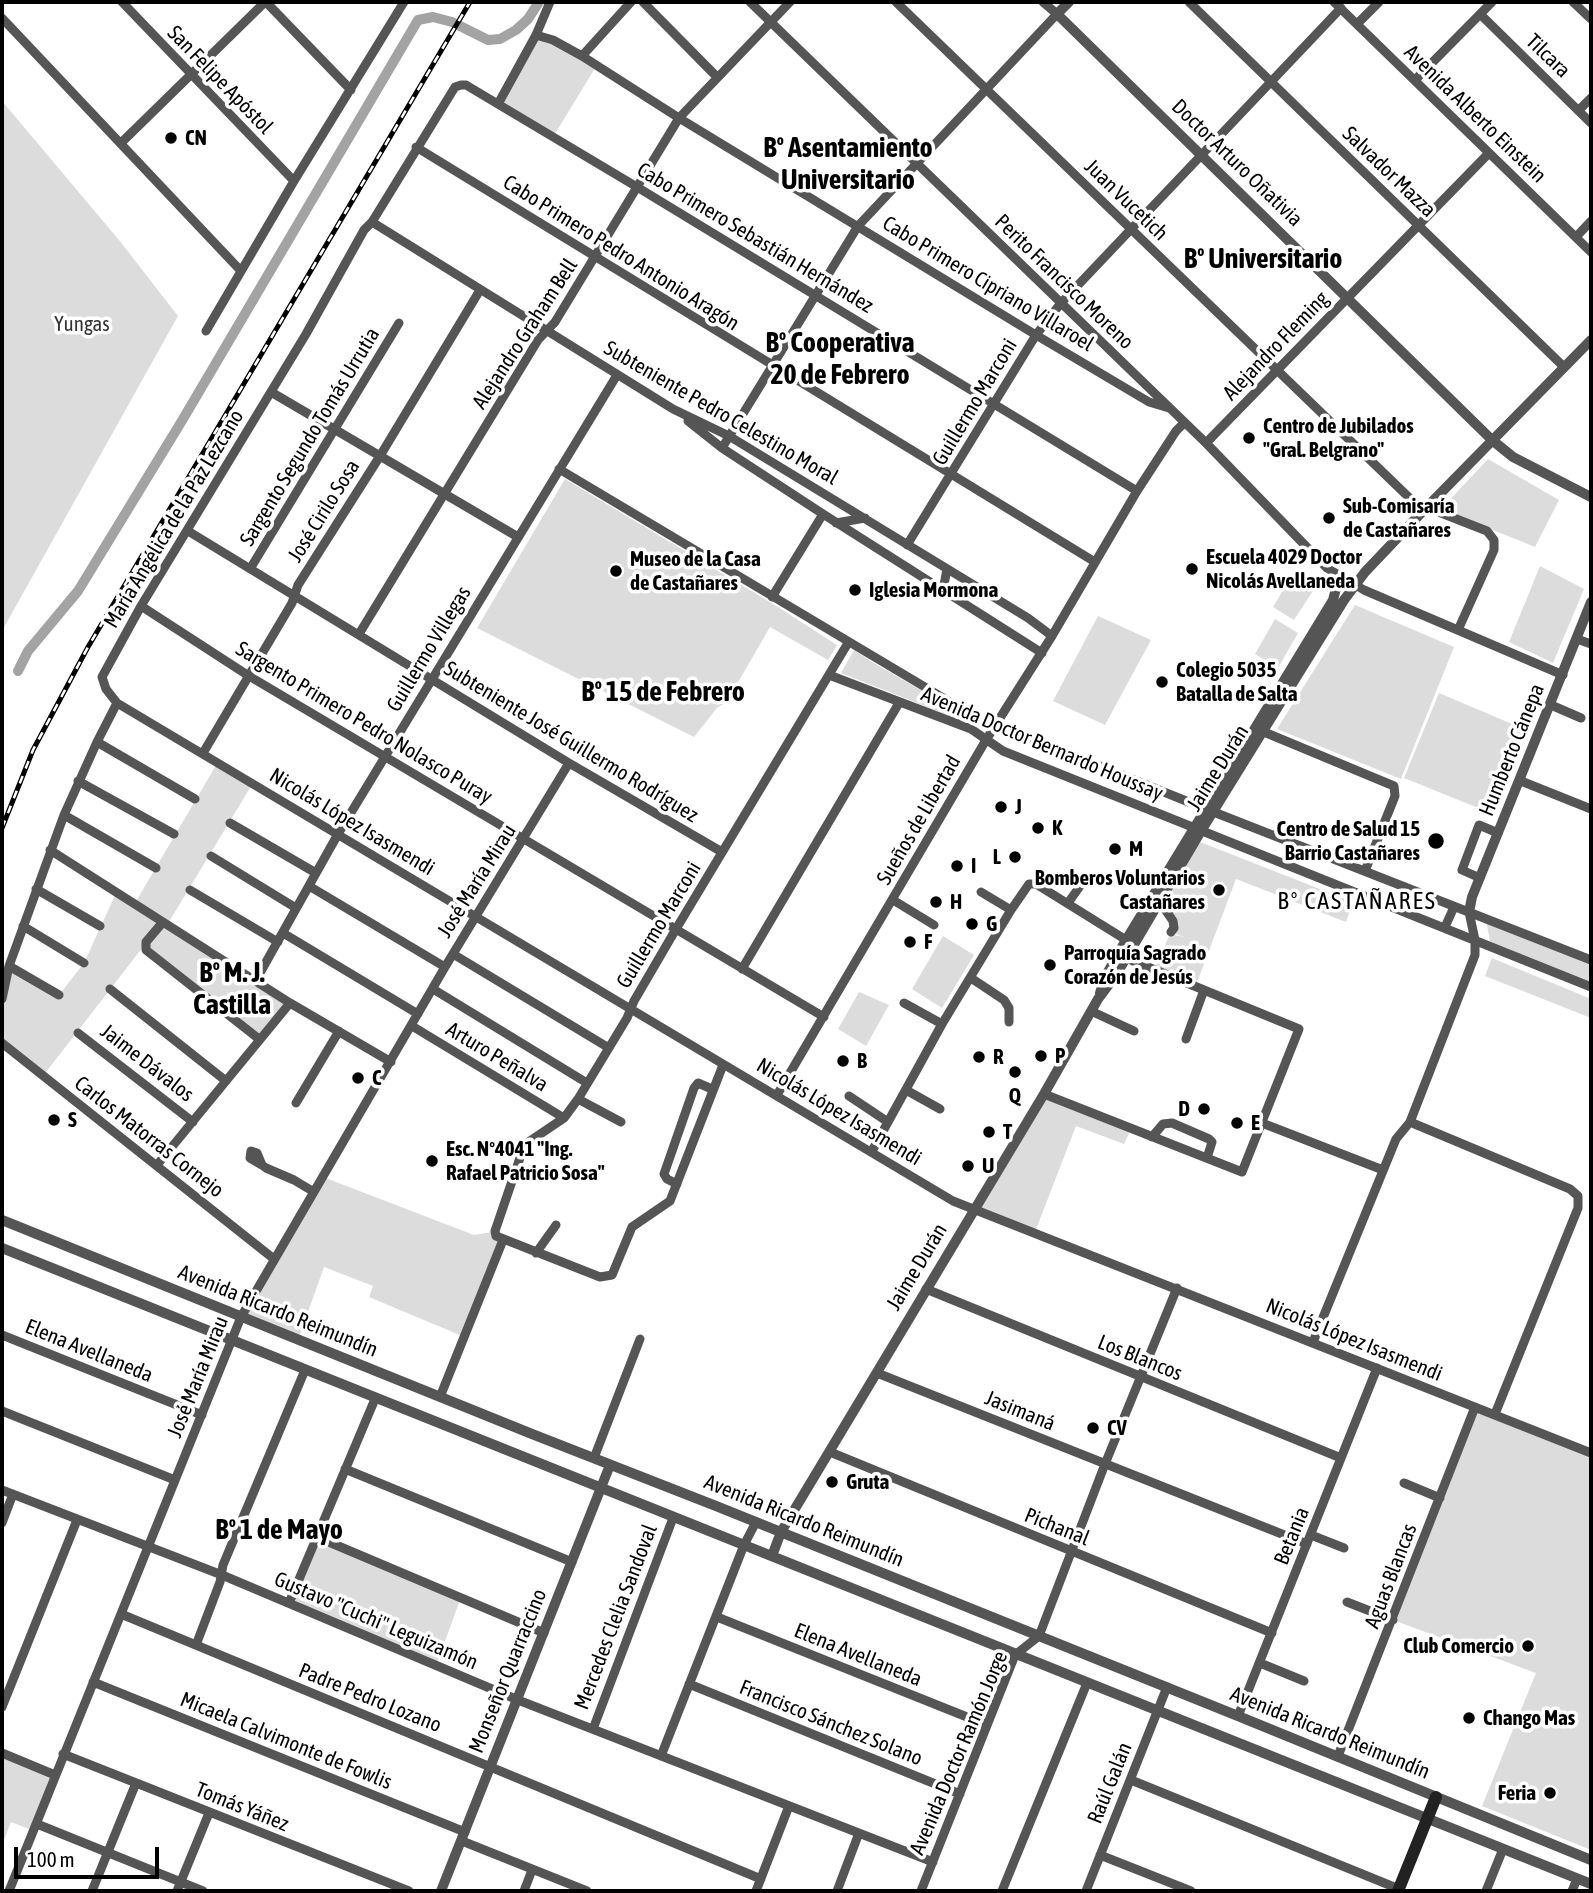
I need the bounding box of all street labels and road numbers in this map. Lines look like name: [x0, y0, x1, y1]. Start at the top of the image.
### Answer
street label: San Felipe Apóstol: [162, 21, 278, 139]
street label: Tilcara: [1521, 29, 1575, 83]
street label: Avenida Alberto Einstein: [1399, 40, 1551, 188]
street label: Doctor Arturo Oñativia: [1166, 94, 1308, 232]
street label: Salvador Mazza: [1337, 121, 1441, 223]
street label: Juan Vucetich: [1079, 154, 1173, 246]
street label: Cabo Primero Sebastián Hernández: [632, 157, 878, 319]
street label: Cabo Primero Pedro Antonio Aragón: [498, 170, 744, 336]
street label: Perito Francisco Moreno: [989, 209, 1139, 355]
street label: Cabo Primero Cipriano Villaroel: [878, 211, 1098, 357]
street label: Alejandro Graham Bell: [467, 254, 583, 414]
street label: Alejandro Fleming: [1218, 286, 1334, 406]
street label: Sargento Segundo Tomás Urrutia: [235, 323, 385, 551]
street label: Guillermo Marconi: [927, 334, 1023, 470]
street label: Subteniente Pedro Celestino Moral: [600, 336, 842, 490]
street label: María Angélica de la Paz Lezcano: [99, 405, 249, 633]
street label: José Cirilo Sosa: [283, 455, 365, 567]
street label: Guillermo Villegas: [382, 582, 476, 716]
street label: Sargento Primero Pedro Nolasco Puray: [231, 636, 497, 810]
street label: Subteniente José Guillermo Rodríguez: [439, 656, 703, 828]
street label: Humberto Cánepa: [1474, 680, 1550, 820]
street label: Avenida Doctor Bernardo Houssay: [917, 682, 1167, 806]
street label: Jaime Durán: [1182, 720, 1254, 816]
street label: Sueños de Libertad: [872, 751, 966, 889]
street label: Nicolás López Isasmendi: [265, 763, 439, 881]
street label: José María Mirau: [432, 820, 522, 942]
street label: Guillermo Marconi: [611, 857, 707, 993]
street label: Arturo Peñalva: [441, 1017, 553, 1097]
street label: Jaime Dávalos: [95, 1019, 199, 1107]
street label: Nicolás López Isasmendi: [752, 1053, 926, 1171]
street label: Carlos Matorras Cornejo: [69, 1071, 229, 1203]
street label: Jaime Durán: [881, 1219, 953, 1315]
street label: Avenida Ricardo Reimundín: [175, 1259, 381, 1363]
street label: Nicolás López Isasmendi: [1262, 1293, 1446, 1387]
street label: José María Mirau: [162, 1313, 234, 1441]
street label: Elena Avellaneda: [22, 1314, 156, 1388]
street label: Los Blancos: [1094, 1330, 1186, 1386]
street label: Jasimaná: [981, 1386, 1059, 1436]
street label: Avenida Ricardo Reimundín: [701, 1469, 907, 1573]
street label: Pichanal: [1021, 1503, 1093, 1551]
street label: Betania: [1269, 1503, 1315, 1569]
street label: Aguas Blancas: [1360, 1520, 1422, 1632]
street label: Mercedes Clelia Sandoval: [569, 1521, 663, 1713]
street label: Gustavo "Cuchi" Leguizamón: [270, 1567, 482, 1675]
street label: Monseñor Quarraccino: [464, 1585, 552, 1757]
street label: Elena Avellaneda: [791, 1618, 925, 1692]
street label: Avenida Doctor Ramón Jorge: [905, 1647, 1013, 1859]
street label: Padre Pedro Lozano: [295, 1658, 445, 1738]
street label: Francisco Sánchez Solano: [736, 1675, 926, 1771]
street label: Avenida Ricardo Reimundín: [1227, 1681, 1433, 1785]
street label: Micaela Calvimonte de Fowlis: [176, 1687, 396, 1795]
street label: Raúl Galán: [1082, 1739, 1138, 1827]
street label: Tomás Yáñez: [192, 1777, 292, 1837]

